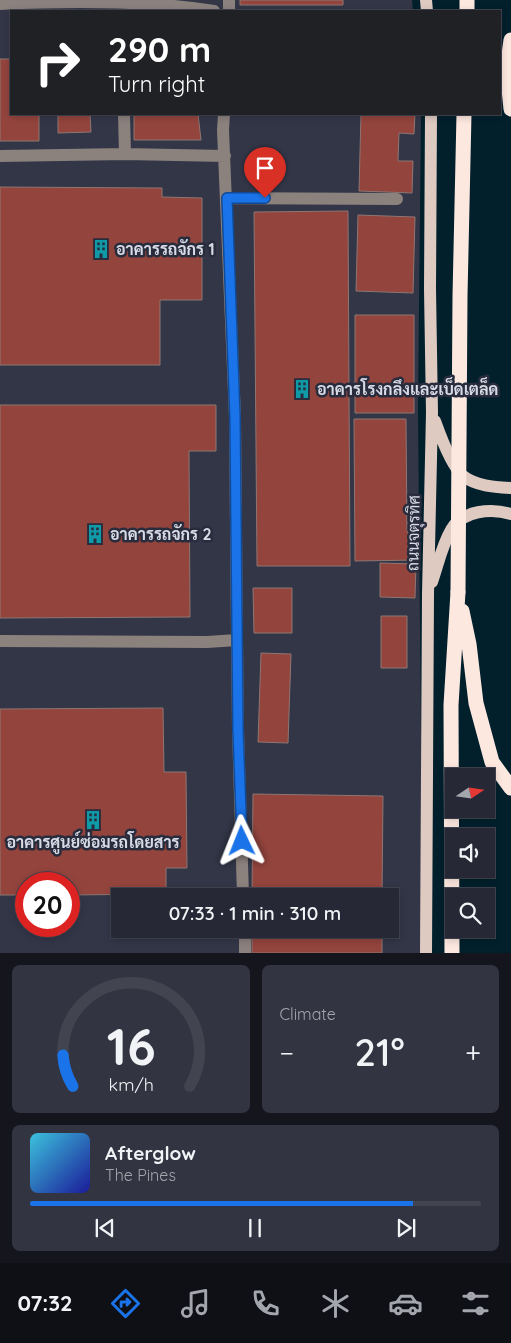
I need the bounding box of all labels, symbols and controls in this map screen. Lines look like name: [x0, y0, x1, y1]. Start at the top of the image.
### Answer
text: 290 m: [108, 27, 211, 71]
icon: right: [25, 30, 90, 95]
text: Turn right: [108, 70, 205, 98]
pin: [244, 147, 286, 198]
icon: arrive: [251, 154, 279, 182]
building icon: อาคารรถจักร 1: [90, 238, 112, 260]
place label: อาคารรถจักร 1: [116, 239, 215, 259]
place label: อาคารโรงกลึงและเบ็ดเตล็ด: [317, 376, 498, 399]
building icon: อาคารโรงกลึงและเบ็ดเตล็ด: [291, 378, 313, 400]
street label: ถนนจตุรทิศ: [402, 495, 426, 571]
building icon: อาคารรถจักร 2: [84, 523, 106, 545]
place label: อาคารรถจักร 2: [110, 524, 212, 544]
north arrow: [445, 768, 495, 818]
map controls: [445, 768, 495, 938]
building icon: อาคารศูนย์ซ่อมรถโดยสาร: [82, 809, 104, 831]
position arrow: [215, 814, 267, 866]
button: sound: [445, 828, 495, 878]
place label: อาคารศูนย์ซ่อมรถโดยสาร: [6, 831, 180, 855]
speed limit sign: 20: [15, 872, 80, 937]
button: search: [445, 888, 495, 938]
text: 07:33 · 1 min · 310 m: [169, 901, 341, 925]
text: Climate: [280, 1004, 336, 1024]
text: 16: [106, 1013, 155, 1078]
text: 21°: [355, 1028, 405, 1076]
text: −: [280, 1035, 294, 1070]
text: +: [465, 1035, 481, 1070]
text: km/h: [108, 1073, 153, 1095]
text: Afterglow: [105, 1141, 196, 1165]
text: The Pines: [105, 1165, 176, 1185]
icon: previous: [91, 1214, 119, 1242]
icon: pause: [241, 1214, 269, 1242]
icon: next: [392, 1214, 420, 1242]
icon: directions: [108, 1286, 143, 1321]
icon: music: [178, 1286, 213, 1321]
icon: phone: [248, 1286, 283, 1321]
icon: climate: [318, 1286, 353, 1321]
icon: car: [388, 1286, 423, 1321]
icon: filters: [458, 1286, 493, 1321]
text: 07:32: [18, 1289, 73, 1317]

